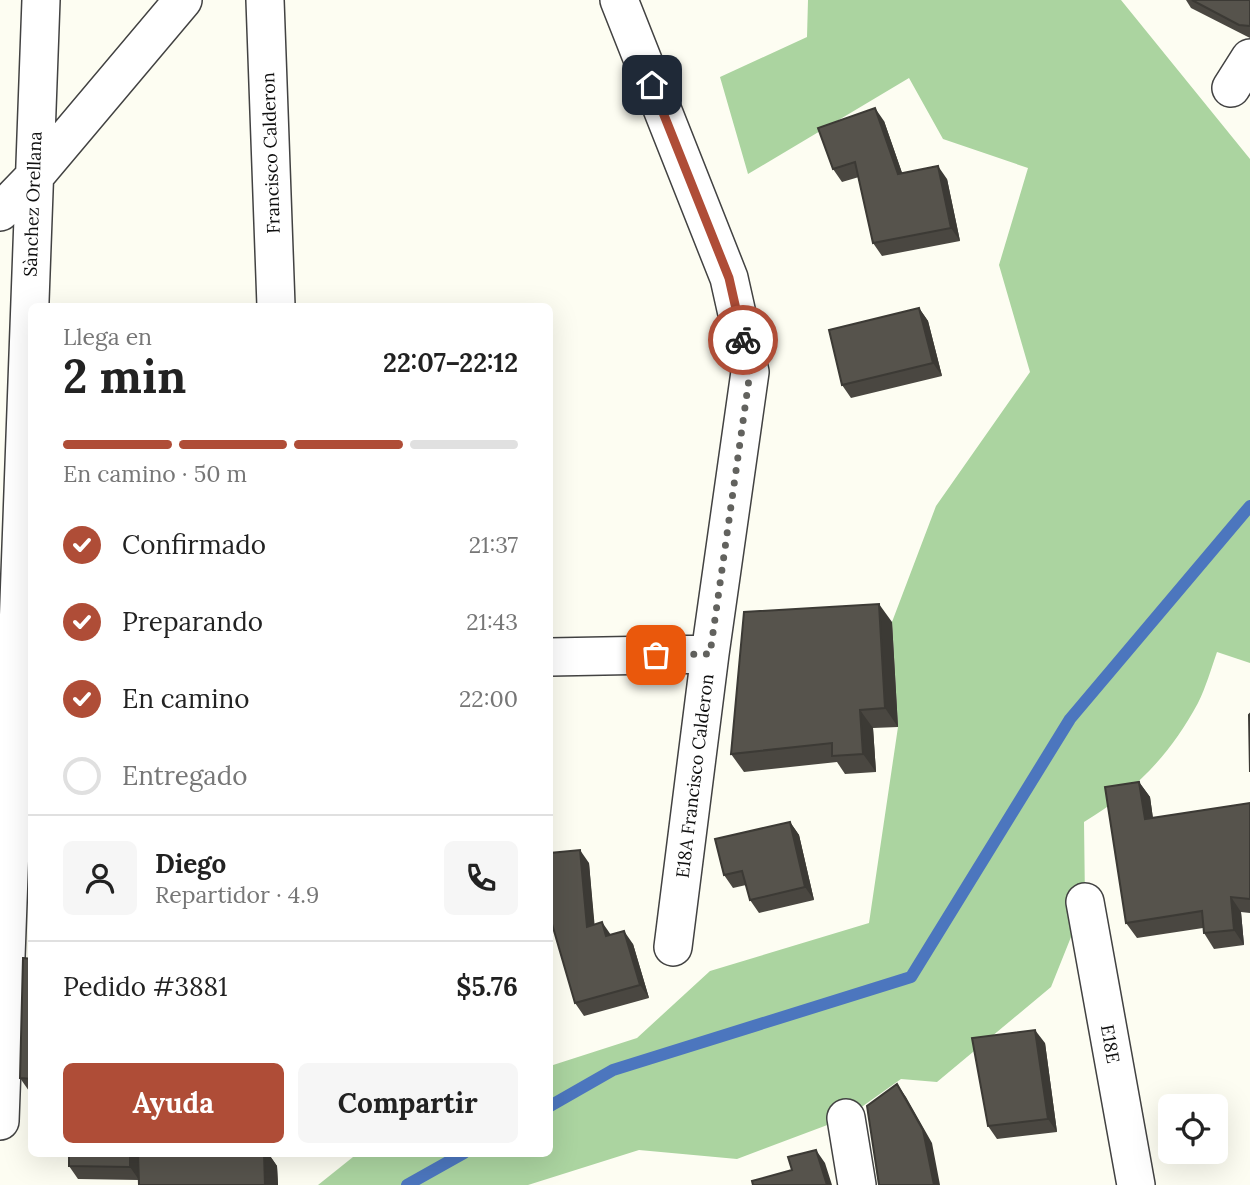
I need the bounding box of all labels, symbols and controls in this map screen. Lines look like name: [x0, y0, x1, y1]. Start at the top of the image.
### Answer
pin: [622, 55, 682, 115]
icon: home: [633, 66, 671, 104]
street label: Francisco Calderon: [256, 72, 285, 234]
street label: Sànchez Orellana: [18, 131, 47, 277]
courier: [708, 305, 778, 375]
icon: bike: [724, 321, 762, 359]
text: Llega en: [63, 322, 152, 351]
text: 22:07–22:12: [383, 346, 518, 379]
text: 2 min: [63, 347, 186, 406]
text: En camino · 50 m: [63, 459, 247, 488]
icon: check: [63, 526, 101, 564]
text: Confirmado: [122, 528, 266, 561]
text: 21:37: [469, 530, 518, 559]
icon: check: [63, 603, 101, 641]
text: Preparando: [122, 605, 263, 638]
text: 21:43: [466, 607, 518, 636]
pin: [626, 625, 686, 685]
icon: bag: [637, 636, 675, 674]
street label: E18A Francisco Calderon: [671, 672, 718, 879]
icon: check: [63, 680, 101, 718]
text: En camino: [122, 682, 250, 715]
text: 22:00: [459, 684, 518, 713]
text: Entregado: [122, 759, 248, 792]
button: person: [63, 841, 137, 915]
button: phone: [444, 841, 518, 915]
text: Diego: [155, 847, 226, 880]
text: Repartidor · 4.9: [155, 880, 319, 909]
text: Pedido #3881: [63, 970, 228, 1003]
text: $5.76: [456, 970, 518, 1003]
street label: E18E: [1096, 1023, 1125, 1065]
button: Ayuda: [63, 1063, 284, 1143]
button: Compartir: [298, 1063, 518, 1143]
map controls: [1158, 1094, 1228, 1164]
button: locate: [1158, 1094, 1228, 1164]

